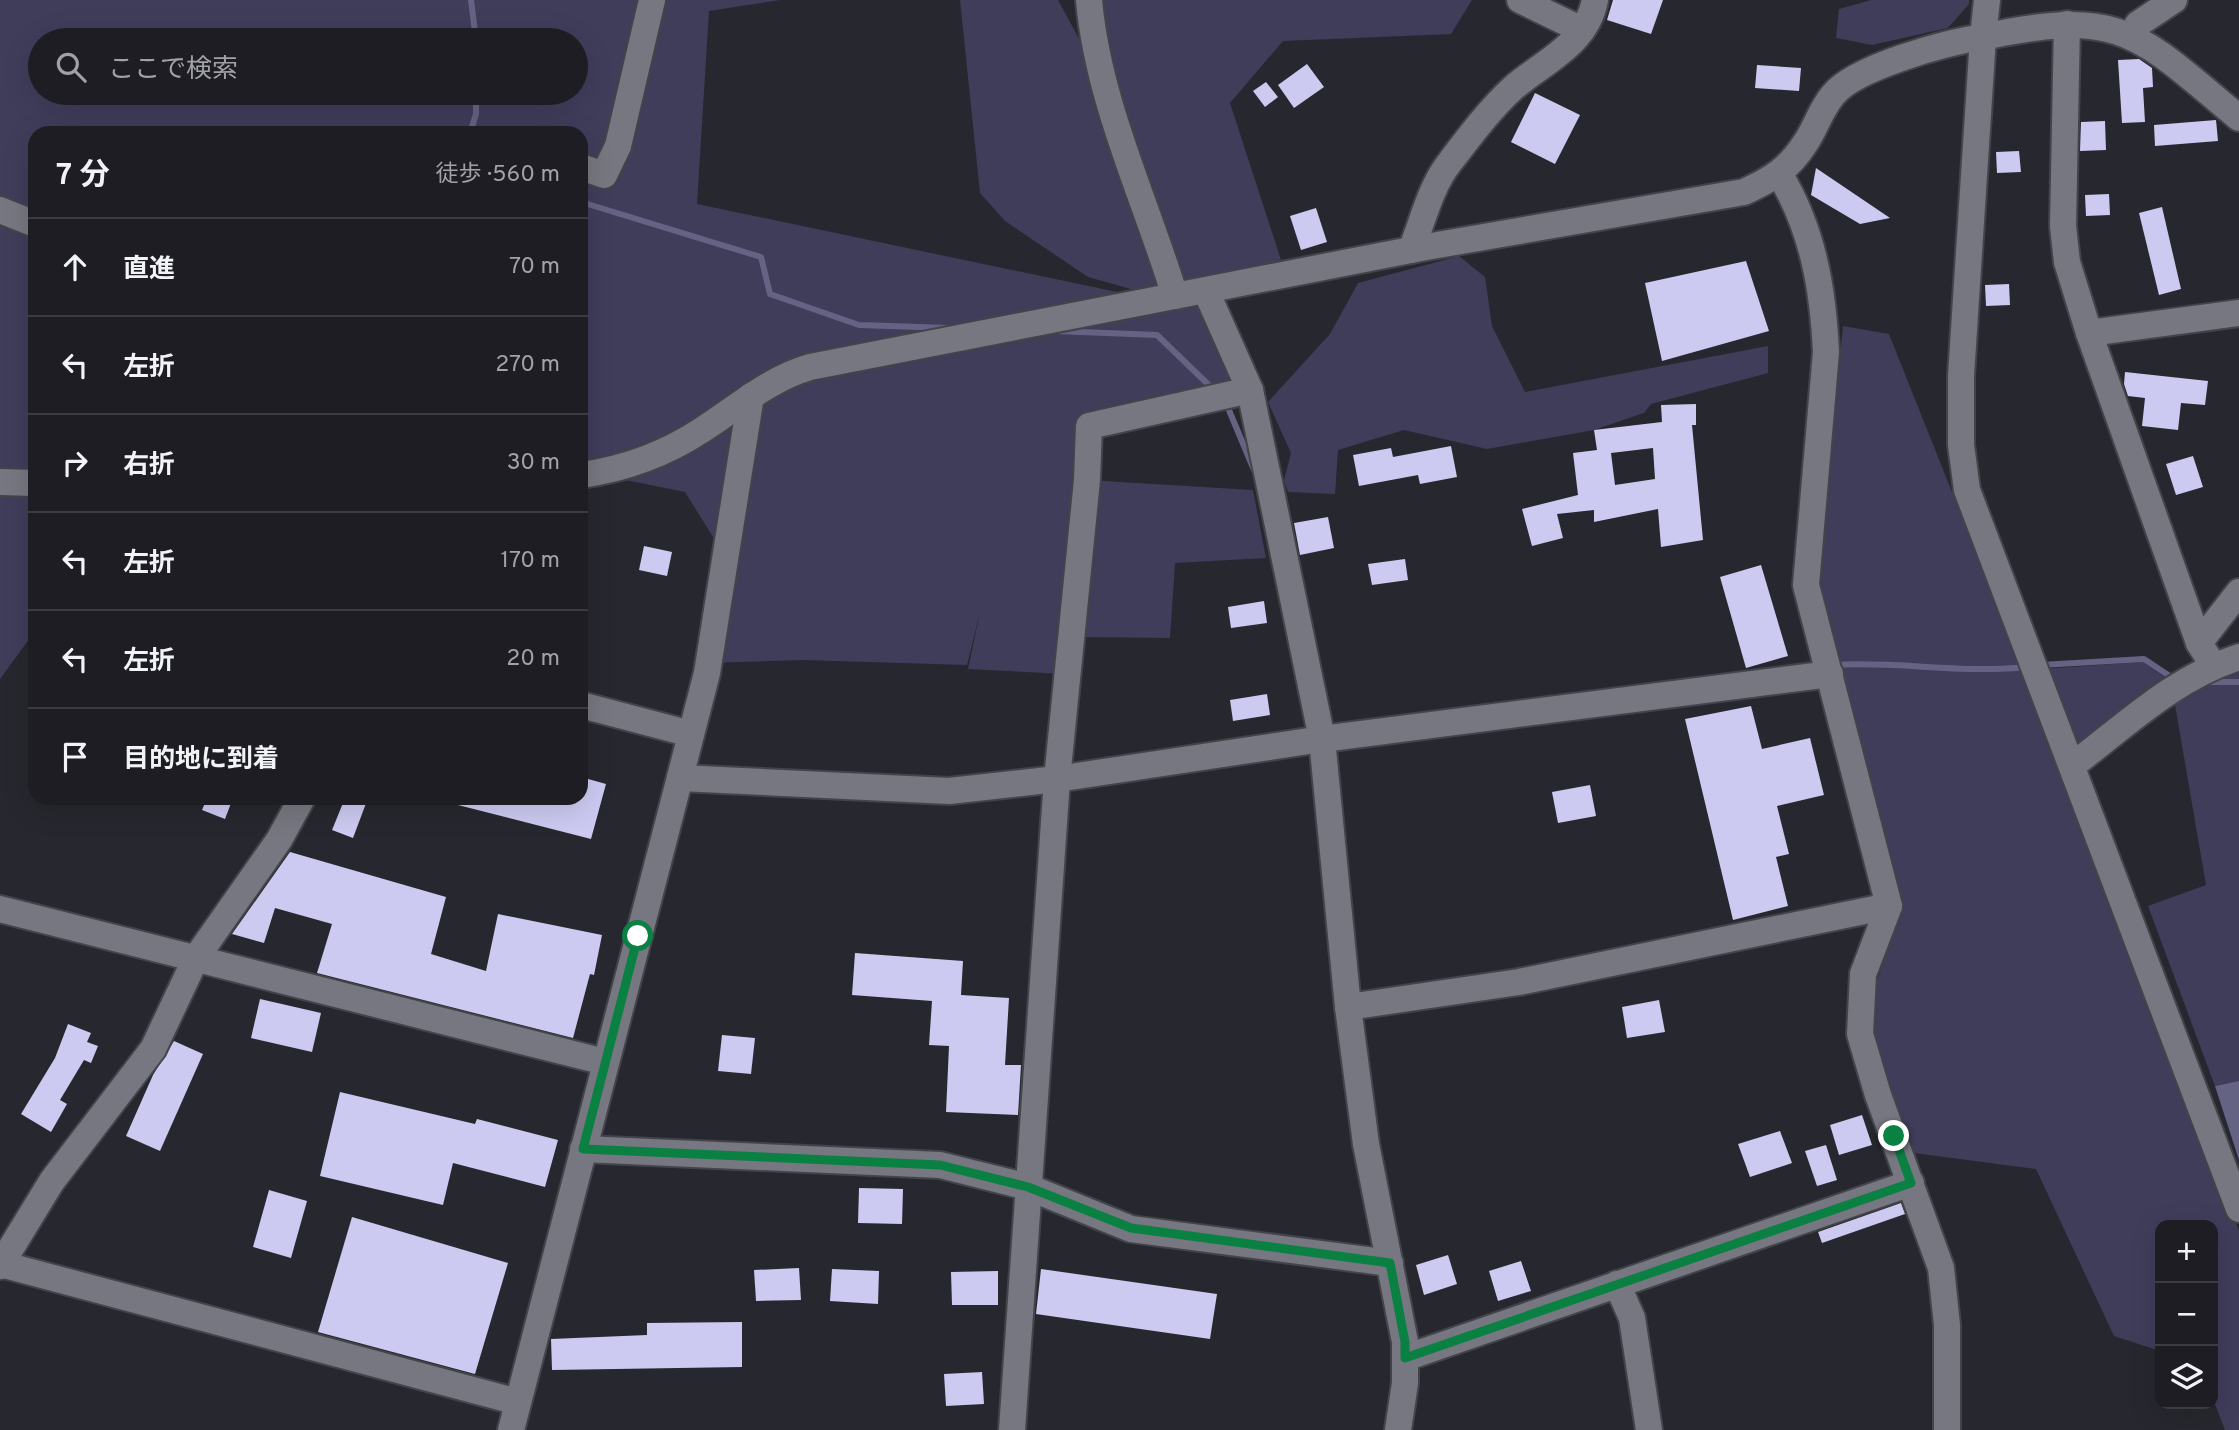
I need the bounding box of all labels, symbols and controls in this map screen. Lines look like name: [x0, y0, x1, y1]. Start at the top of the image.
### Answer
search box: [28, 28, 588, 105]
icon: search: [52, 48, 90, 86]
text: ここで検索: [108, 54, 238, 87]
text: 7 分: [56, 158, 110, 195]
text: 徒歩 · 560 m: [436, 161, 560, 190]
icon: ahead: [56, 248, 94, 286]
text: 70 m: [509, 253, 560, 282]
text: 直進: [123, 254, 175, 287]
icon: left: [56, 346, 94, 384]
text: 270 m: [495, 351, 560, 380]
text: 左折: [123, 352, 175, 385]
icon: right: [56, 444, 94, 482]
text: 30 m: [507, 449, 560, 478]
text: 右折: [123, 450, 175, 483]
icon: left: [56, 542, 94, 580]
text: 170 m: [501, 547, 560, 576]
text: 左折: [123, 548, 175, 581]
icon: left: [56, 640, 94, 678]
text: 20 m: [506, 645, 560, 674]
text: 左折: [123, 646, 175, 679]
icon: arrive: [56, 738, 94, 776]
text: 目的地に到着: [123, 744, 279, 777]
route start: [622, 920, 653, 951]
route end: [1878, 1120, 1909, 1151]
map controls: [2155, 1220, 2218, 1409]
button: +: [2155, 1220, 2218, 1283]
button: −: [2155, 1283, 2218, 1346]
button: layers: [2155, 1346, 2218, 1409]

